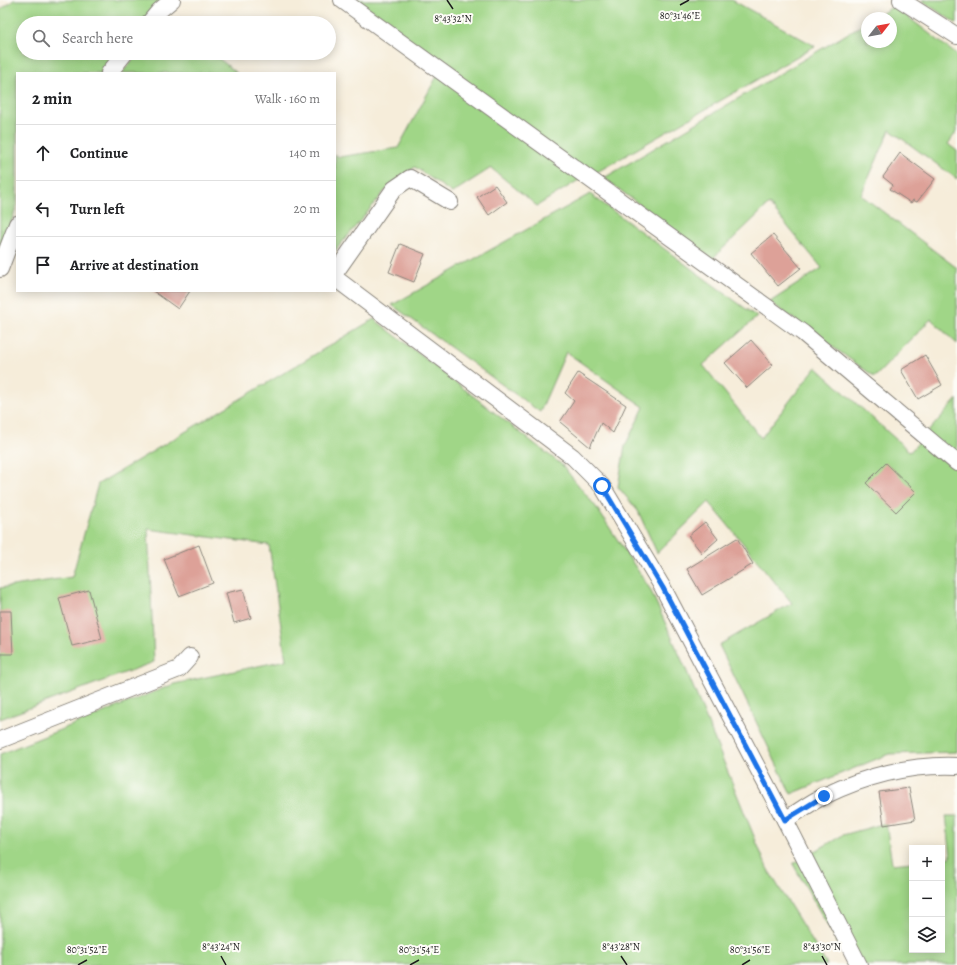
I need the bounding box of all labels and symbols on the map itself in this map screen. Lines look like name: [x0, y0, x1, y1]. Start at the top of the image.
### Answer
text: 80°31'46"E: [660, 9, 700, 22]
text: 8°43'32"N: [434, 12, 472, 25]
north arrow: [861, 12, 897, 48]
route start: [593, 477, 611, 495]
route end: [815, 787, 833, 805]
text: 8°43'24"N: [202, 940, 240, 953]
text: 8°43'28"N: [602, 940, 640, 953]
text: 8°43'30"N: [803, 940, 841, 953]
text: 80°31'52"E: [67, 943, 107, 956]
text: 80°31'54"E: [399, 943, 439, 956]
text: 80°31'56"E: [730, 943, 770, 956]

